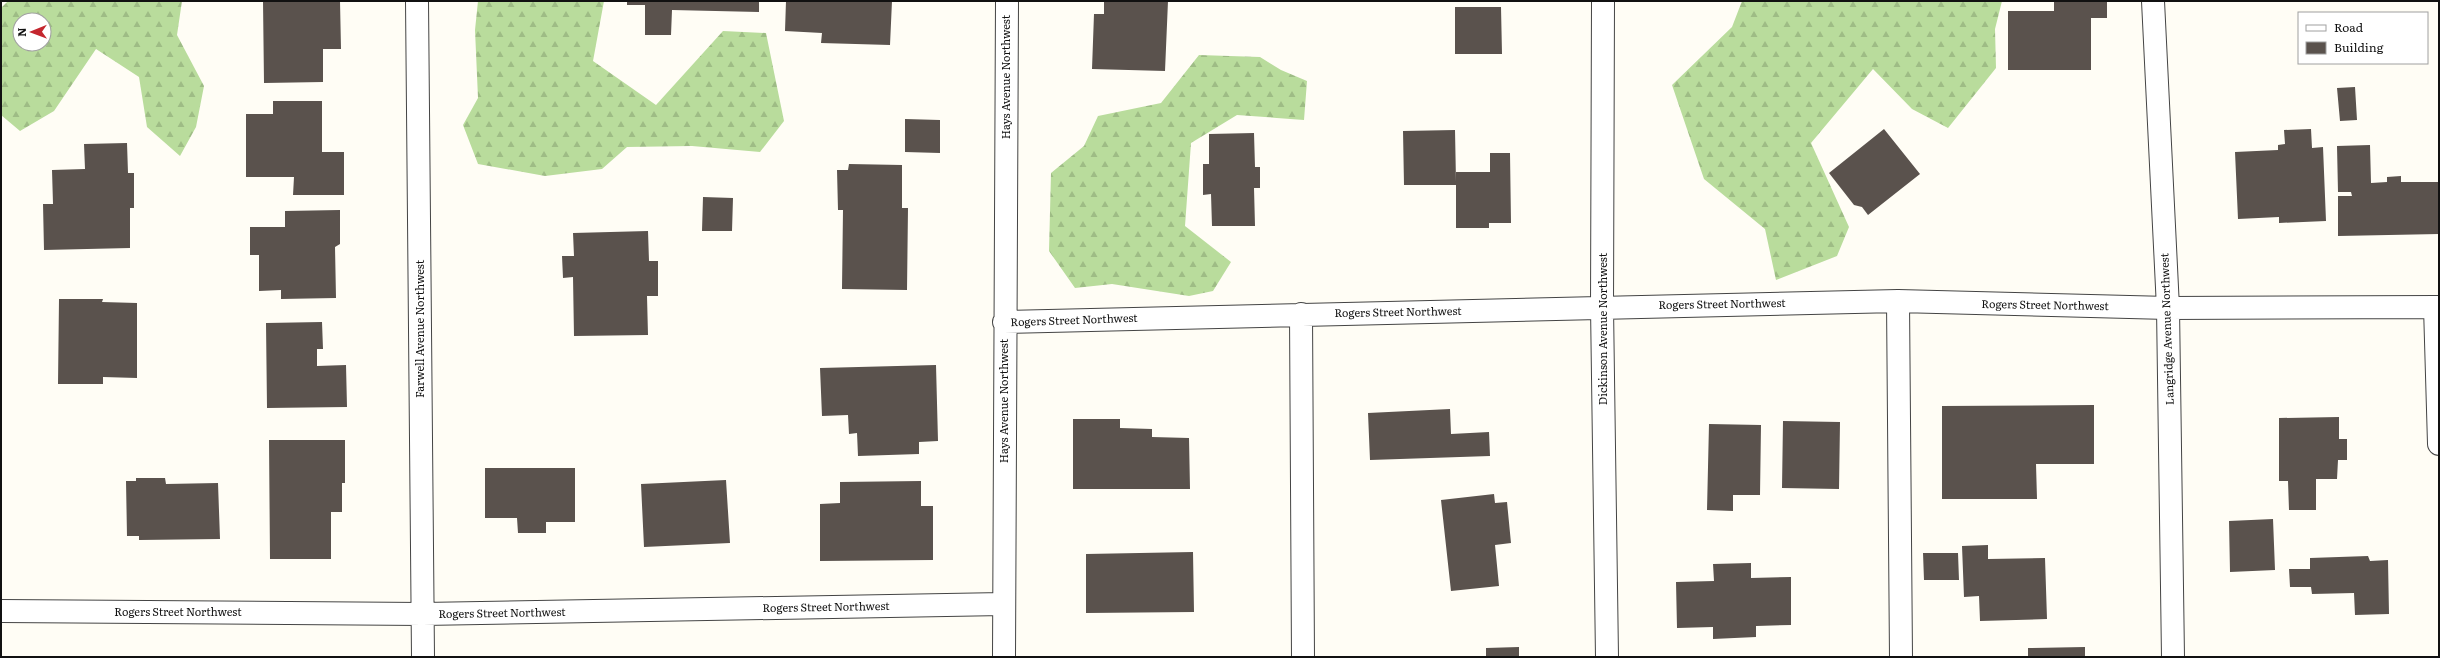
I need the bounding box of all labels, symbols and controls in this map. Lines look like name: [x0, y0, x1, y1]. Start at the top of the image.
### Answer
north arrow: [12, 12, 52, 52]
legend: [2298, 12, 2428, 64]
street label: Hays Avenue Northwest: [997, 14, 1013, 139]
text: Road: [2334, 18, 2364, 36]
text: N: [13, 27, 29, 37]
text: Building: [2334, 38, 2384, 56]
street label: Dickinson Avenue Northwest: [1594, 252, 1610, 405]
street label: Langridge Avenue Northwest: [2155, 252, 2177, 405]
street label: Farwell Avenue Northwest: [411, 259, 427, 398]
street label: Rogers Street Northwest: [1658, 294, 1786, 312]
street label: Rogers Street Northwest: [1981, 295, 2109, 313]
street label: Rogers Street Northwest: [1334, 302, 1462, 320]
street label: Rogers Street Northwest: [1010, 309, 1138, 329]
street label: Hays Avenue Northwest: [995, 338, 1011, 463]
street label: Rogers Street Northwest: [762, 597, 890, 615]
street label: Rogers Street Northwest: [114, 603, 242, 619]
street label: Rogers Street Northwest: [438, 603, 566, 621]

